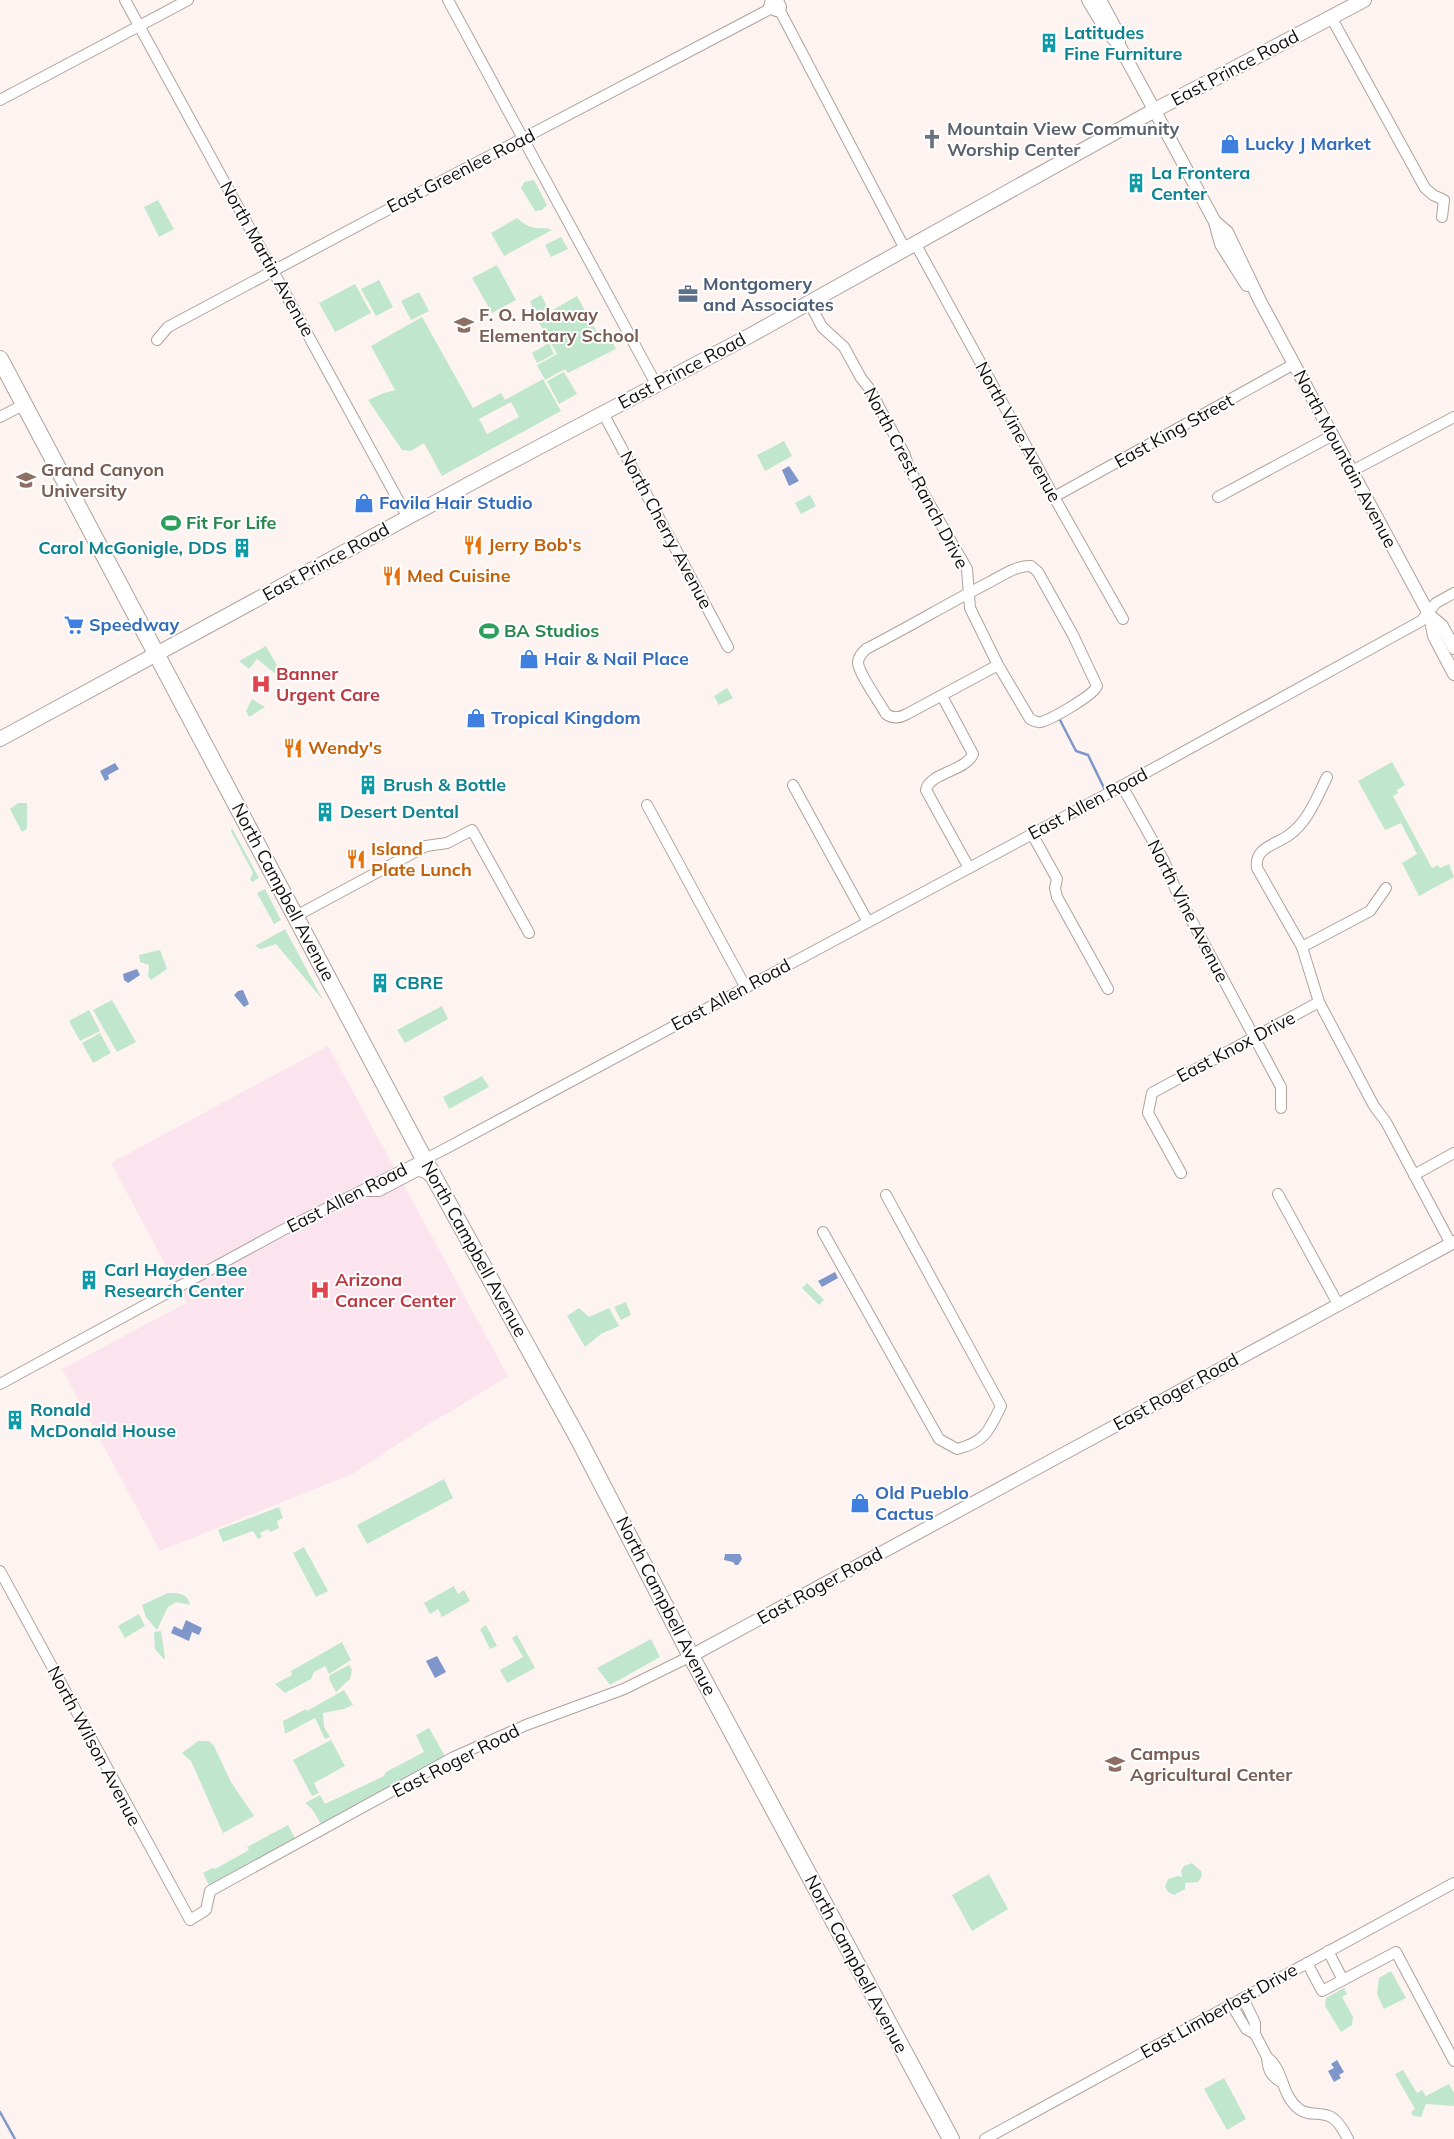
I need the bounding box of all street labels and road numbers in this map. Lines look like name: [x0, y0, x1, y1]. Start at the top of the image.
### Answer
street label: East Prince Road: [1167, 24, 1303, 111]
street label: East Greenlee Road: [383, 123, 539, 218]
street label: North Martin Avenue: [215, 177, 320, 340]
street label: East Prince Road: [614, 327, 750, 414]
street label: North Vine Avenue: [970, 358, 1067, 506]
street label: North Mountain Avenue: [1289, 366, 1402, 552]
street label: North Crest Ranch Drive: [859, 383, 974, 572]
street label: East King Street: [1110, 388, 1237, 473]
street label: North Cherry Avenue: [615, 447, 718, 613]
street label: East Prince Road: [258, 517, 393, 606]
street label: East Allen Road: [1024, 762, 1151, 845]
street label: North Campbell Avenue: [227, 799, 340, 985]
street label: North Vine Avenue: [1143, 836, 1234, 986]
street label: East Allen Road: [667, 953, 794, 1036]
street label: East Knox Drive: [1173, 1006, 1299, 1087]
street label: North Campbell Avenue: [416, 1156, 533, 1341]
street label: East Allen Road: [283, 1157, 411, 1238]
street label: East Roger Road: [1109, 1348, 1242, 1435]
street label: North Campbell Avenue: [611, 1512, 722, 1699]
street label: East Roger Road: [753, 1542, 886, 1629]
street label: North Wilson Avenue: [43, 1662, 146, 1830]
street label: East Roger Road: [388, 1719, 523, 1802]
street label: North Campbell Avenue: [800, 1871, 913, 2057]
street label: East Limberlost Drive: [1136, 1958, 1301, 2063]

